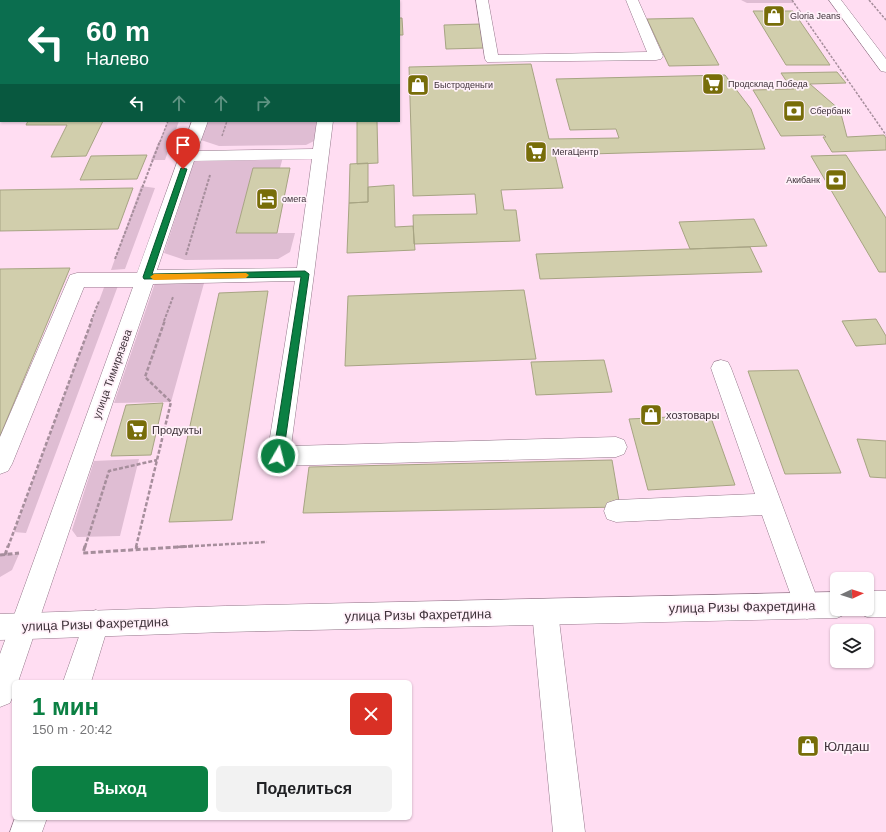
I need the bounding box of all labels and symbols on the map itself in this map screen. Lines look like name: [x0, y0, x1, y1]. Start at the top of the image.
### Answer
shop icon: Gloria Jeans: [761, 3, 787, 29]
place label: Gloria Jeans: [790, 11, 841, 21]
supermarket icon: Продсклад Победа: [700, 71, 726, 97]
shop icon: Быстроденьги: [405, 72, 431, 98]
place label: Продсклад Победа: [728, 79, 808, 89]
place label: Быстроденьги: [434, 80, 493, 90]
bank icon: Сбербанк: [781, 98, 807, 124]
place label: Сбербанк: [810, 106, 850, 116]
pin: [166, 128, 200, 169]
supermarket icon: МегаЦентр: [523, 139, 549, 165]
place label: МегаЦентр: [552, 147, 598, 157]
bank icon: Акибанк: [823, 167, 849, 193]
place label: Акибанк: [786, 175, 820, 185]
hotel icon: омега: [254, 186, 280, 212]
place label: омега: [282, 194, 306, 204]
street label: улица Тимирязева: [90, 327, 134, 420]
shop icon: хозтовары: [638, 402, 664, 428]
place label: хозтовары: [666, 409, 719, 421]
supermarket icon: Продукты: [124, 417, 150, 443]
place label: Продукты: [152, 424, 202, 436]
position arrow: [257, 435, 299, 477]
north arrow: [830, 572, 874, 616]
street label: улица Ризы Фахретдина: [669, 598, 816, 616]
street label: улица Ризы Фахретдина: [345, 606, 492, 624]
street label: улица Ризы Фахретдина: [21, 614, 169, 634]
shop icon: Юлдаш: [795, 733, 821, 759]
place label: Юлдаш: [824, 739, 869, 754]

